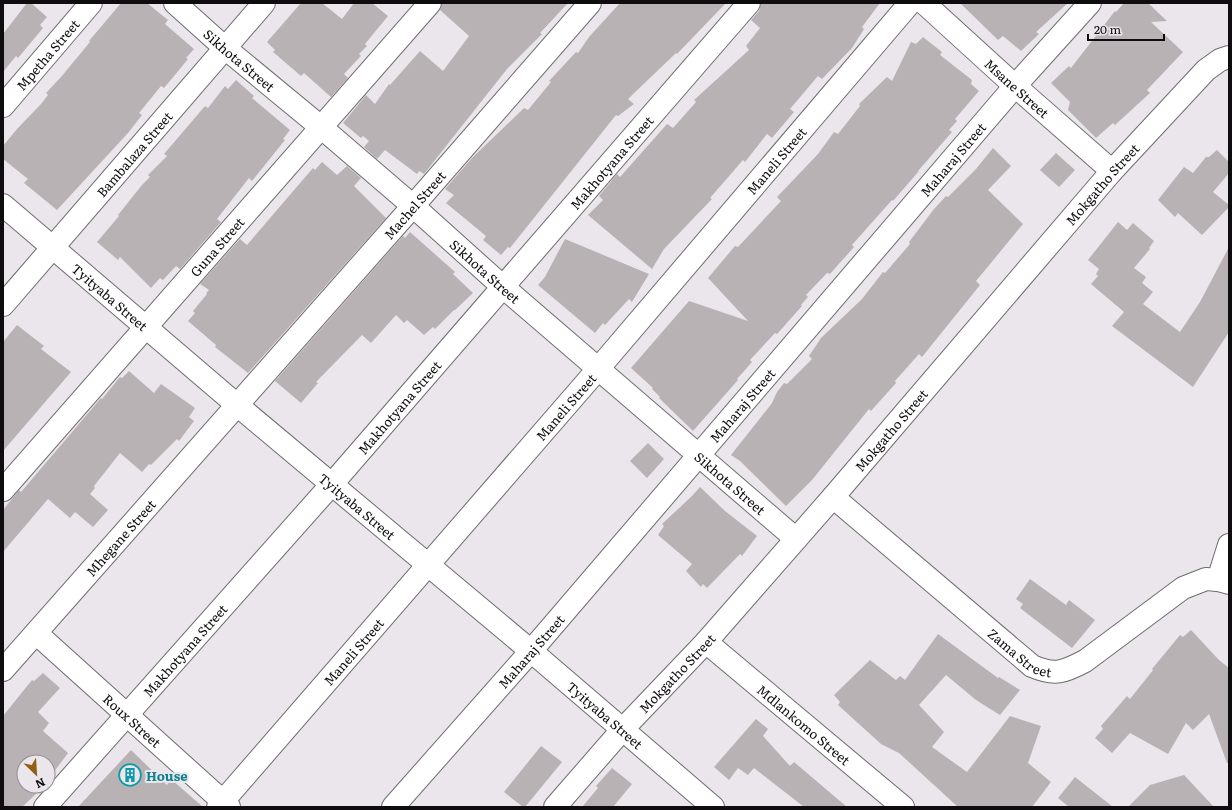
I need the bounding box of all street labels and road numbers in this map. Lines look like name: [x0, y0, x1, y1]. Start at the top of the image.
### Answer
street label: Mpetha Street: [11, 14, 83, 94]
street label: Sikhota Street: [200, 24, 280, 96]
street label: Msane Street: [981, 54, 1054, 122]
street label: Bambalaza Street: [92, 106, 176, 200]
street label: Makhotyana Street: [565, 111, 657, 213]
street label: Maharaj Street: [915, 117, 990, 200]
street label: Maneli Street: [742, 122, 811, 198]
street label: Mokgatho Street: [1060, 138, 1143, 229]
street label: Machel Street: [379, 166, 450, 243]
street label: Guna Street: [185, 212, 248, 280]
street label: Sikhota Street: [446, 234, 525, 308]
street label: Tyityaba Street: [68, 259, 153, 335]
street label: Makhotyana Street: [353, 355, 445, 458]
street label: Maharaj Street: [704, 363, 779, 446]
street label: Maneli Street: [531, 368, 600, 444]
street label: Mokgatho Street: [850, 384, 932, 475]
street label: Sikhota Street: [691, 447, 771, 519]
street label: Tyityaba Street: [315, 468, 401, 544]
street label: Mhegane Street: [81, 494, 160, 580]
street label: Makhotyana Street: [138, 599, 231, 701]
street label: Maharaj Street: [493, 609, 568, 692]
street label: Maneli Street: [319, 613, 388, 689]
street label: Zama Street: [984, 623, 1054, 681]
street label: Mokgatho Street: [634, 629, 719, 717]
street label: Tyityaba Street: [563, 677, 648, 753]
street label: Mdlankomo Street: [754, 680, 855, 769]
street label: Roux Street: [99, 689, 166, 752]

